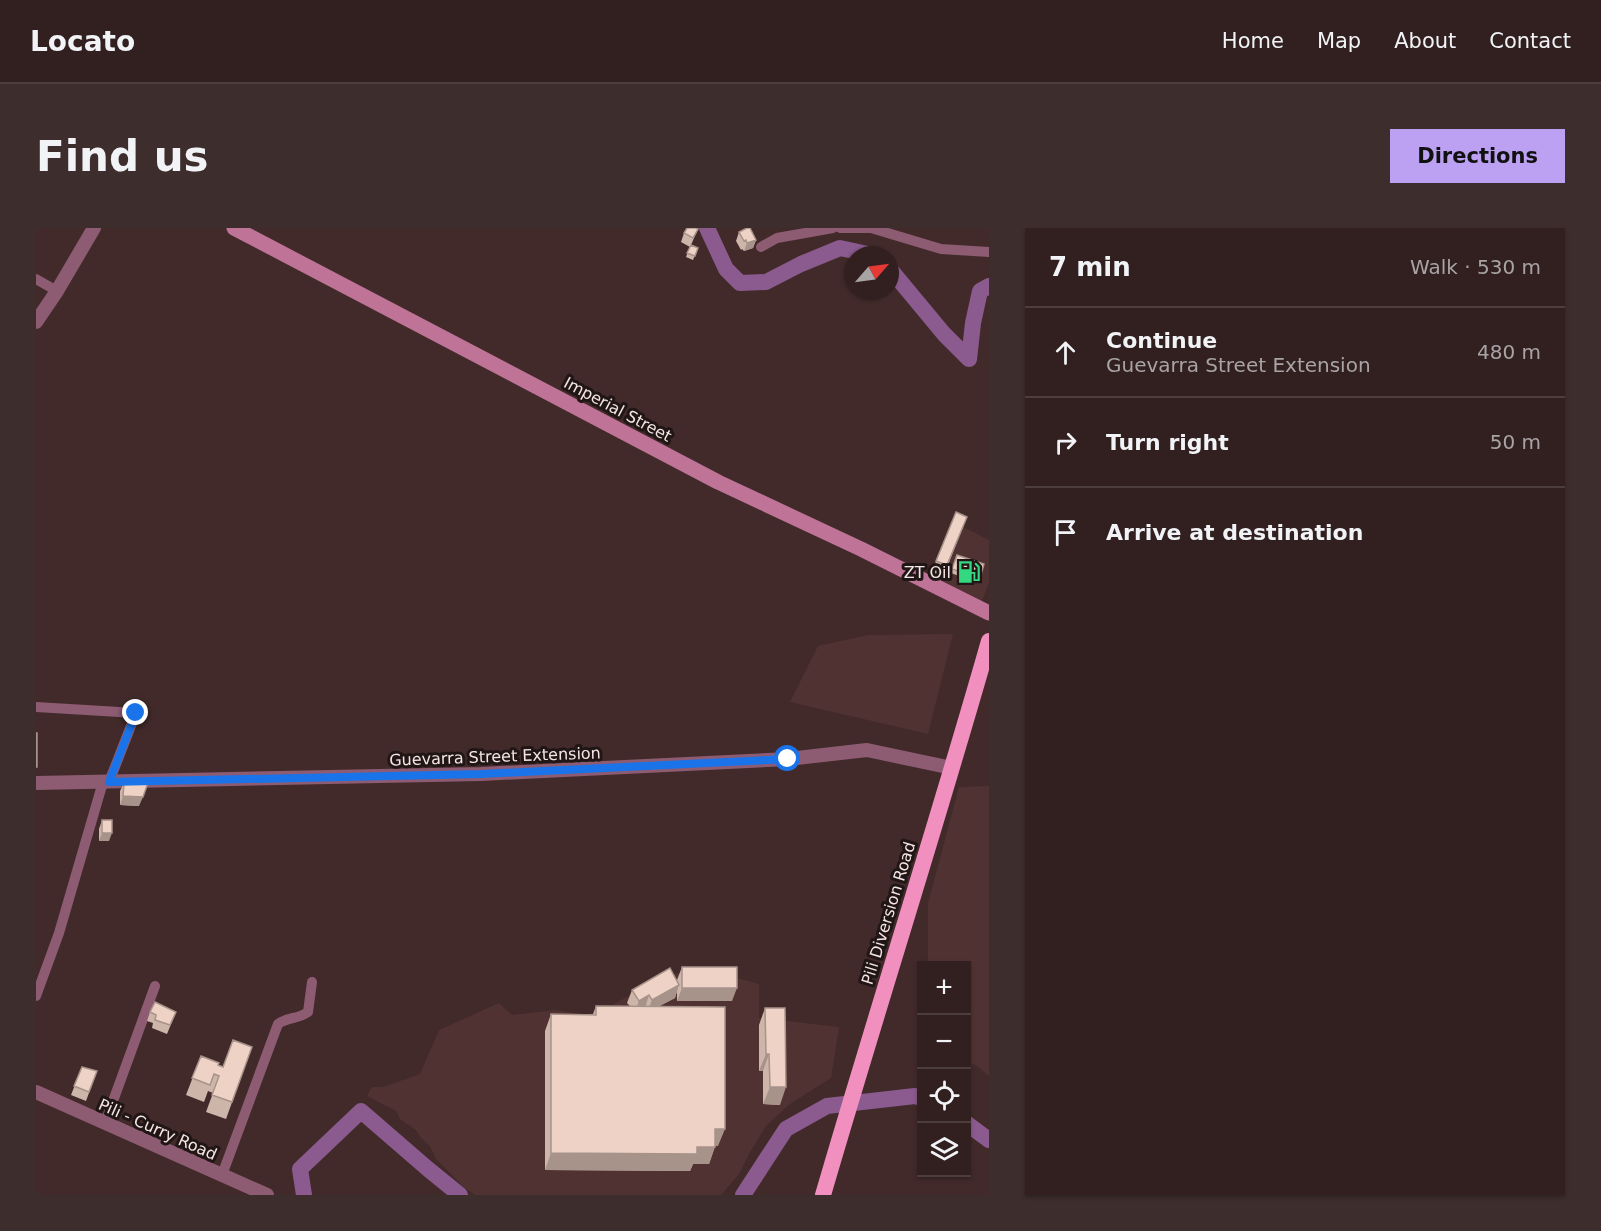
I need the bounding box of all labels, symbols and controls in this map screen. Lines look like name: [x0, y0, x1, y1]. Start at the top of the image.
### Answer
text: Locato: [30, 25, 135, 58]
text: Home: [1222, 29, 1284, 53]
text: Map: [1317, 29, 1361, 53]
text: About: [1394, 29, 1456, 53]
text: Contact: [1489, 29, 1571, 53]
button: Directions: [1390, 129, 1565, 183]
text: Find us: [36, 132, 209, 181]
north arrow: [845, 246, 899, 300]
text: 7 min: [1049, 252, 1131, 282]
text: Walk · 530 m: [1410, 255, 1541, 279]
text: Continue: [1106, 328, 1217, 353]
icon: ahead: [1049, 336, 1082, 369]
text: 480 m: [1477, 340, 1541, 364]
text: Guevarra Street Extension: [1106, 353, 1371, 377]
street label: Imperial Street: [561, 373, 675, 446]
icon: right: [1049, 426, 1082, 459]
text: Turn right: [1106, 430, 1229, 455]
text: 50 m: [1490, 430, 1541, 454]
icon: arrive: [1049, 516, 1082, 549]
text: Arrive at destination: [1106, 520, 1363, 545]
fuel station icon: ZT Oil: [956, 559, 982, 585]
place label: ZT Oil: [904, 563, 951, 582]
route end: [122, 699, 148, 725]
street label: Guevarra Street Extension: [389, 743, 601, 770]
route start: [774, 745, 800, 771]
street label: Pili Diversion Road: [858, 839, 919, 987]
map controls: [917, 961, 971, 1177]
button: +: [917, 961, 971, 1015]
button: −: [917, 1015, 971, 1069]
button: locate: [917, 1069, 971, 1123]
street label: Pili - Curry Road: [96, 1095, 220, 1164]
button: layers: [917, 1123, 971, 1177]

